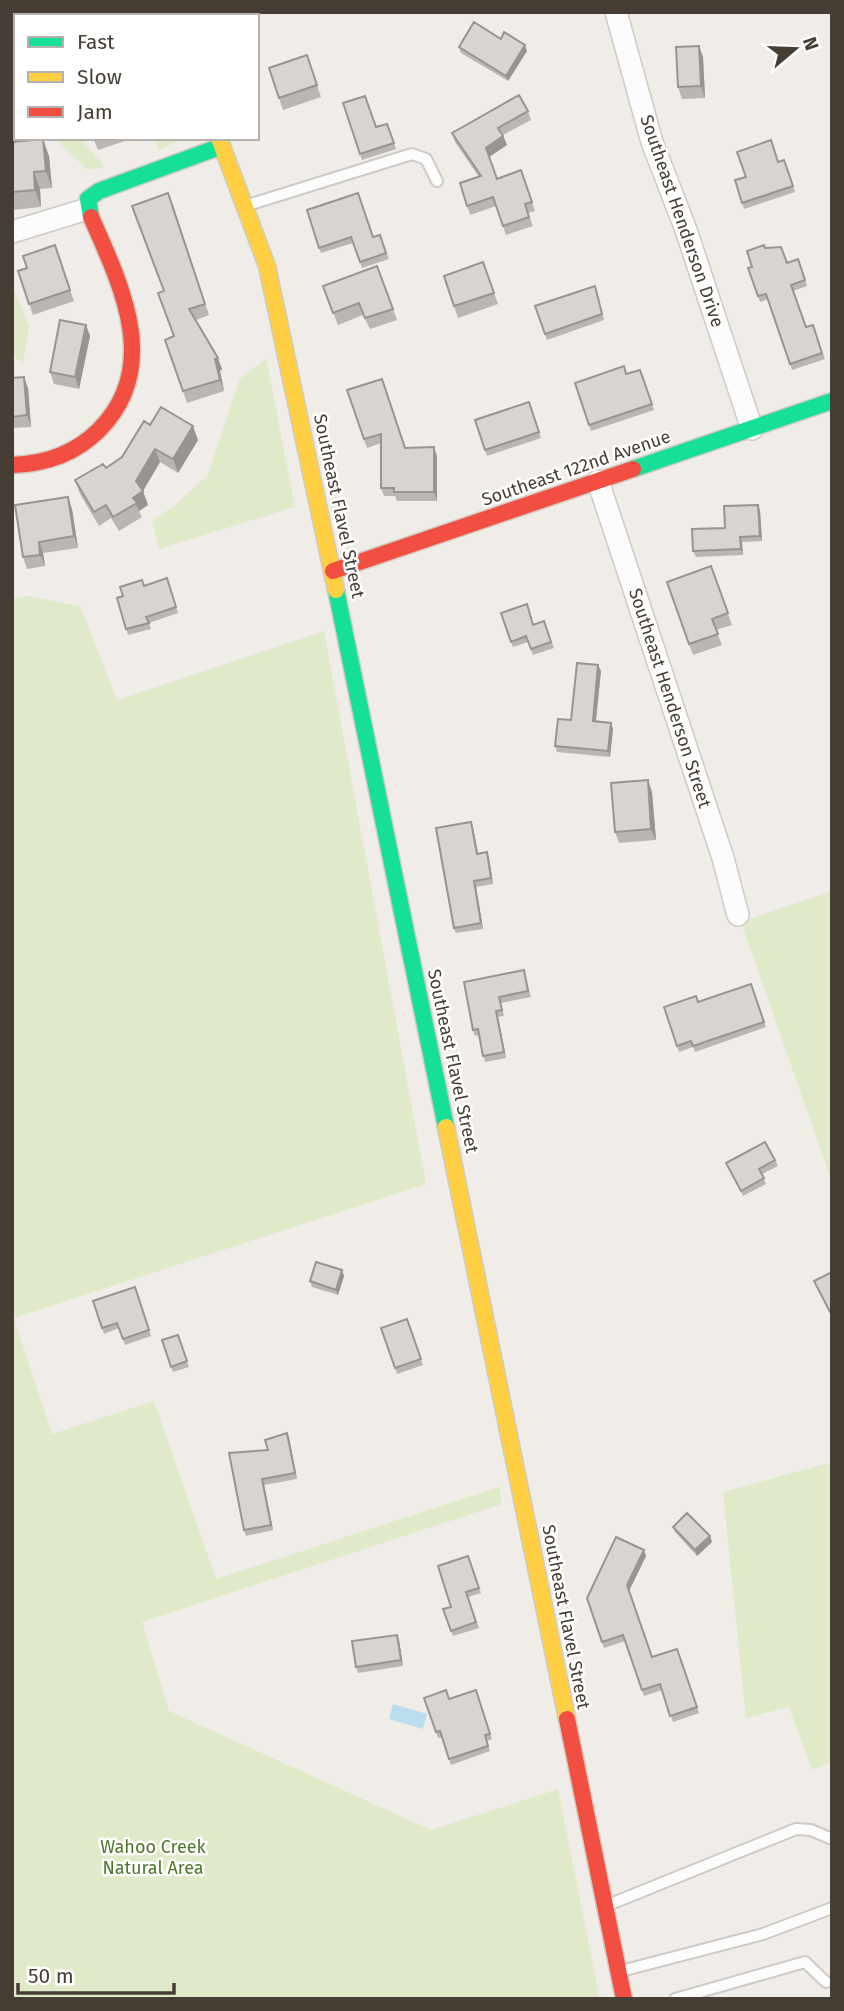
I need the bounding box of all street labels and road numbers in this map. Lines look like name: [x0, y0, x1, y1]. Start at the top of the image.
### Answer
street label: Southeast Henderson Drive: [635, 112, 729, 330]
street label: Southeast Flavel Street: [309, 412, 369, 601]
street label: Southeast 122nd Avenue: [479, 425, 673, 511]
street label: Southeast Henderson Street: [624, 585, 716, 811]
street label: Southeast Flavel Street: [423, 967, 483, 1156]
street label: Southeast Flavel Street: [537, 1523, 595, 1712]

